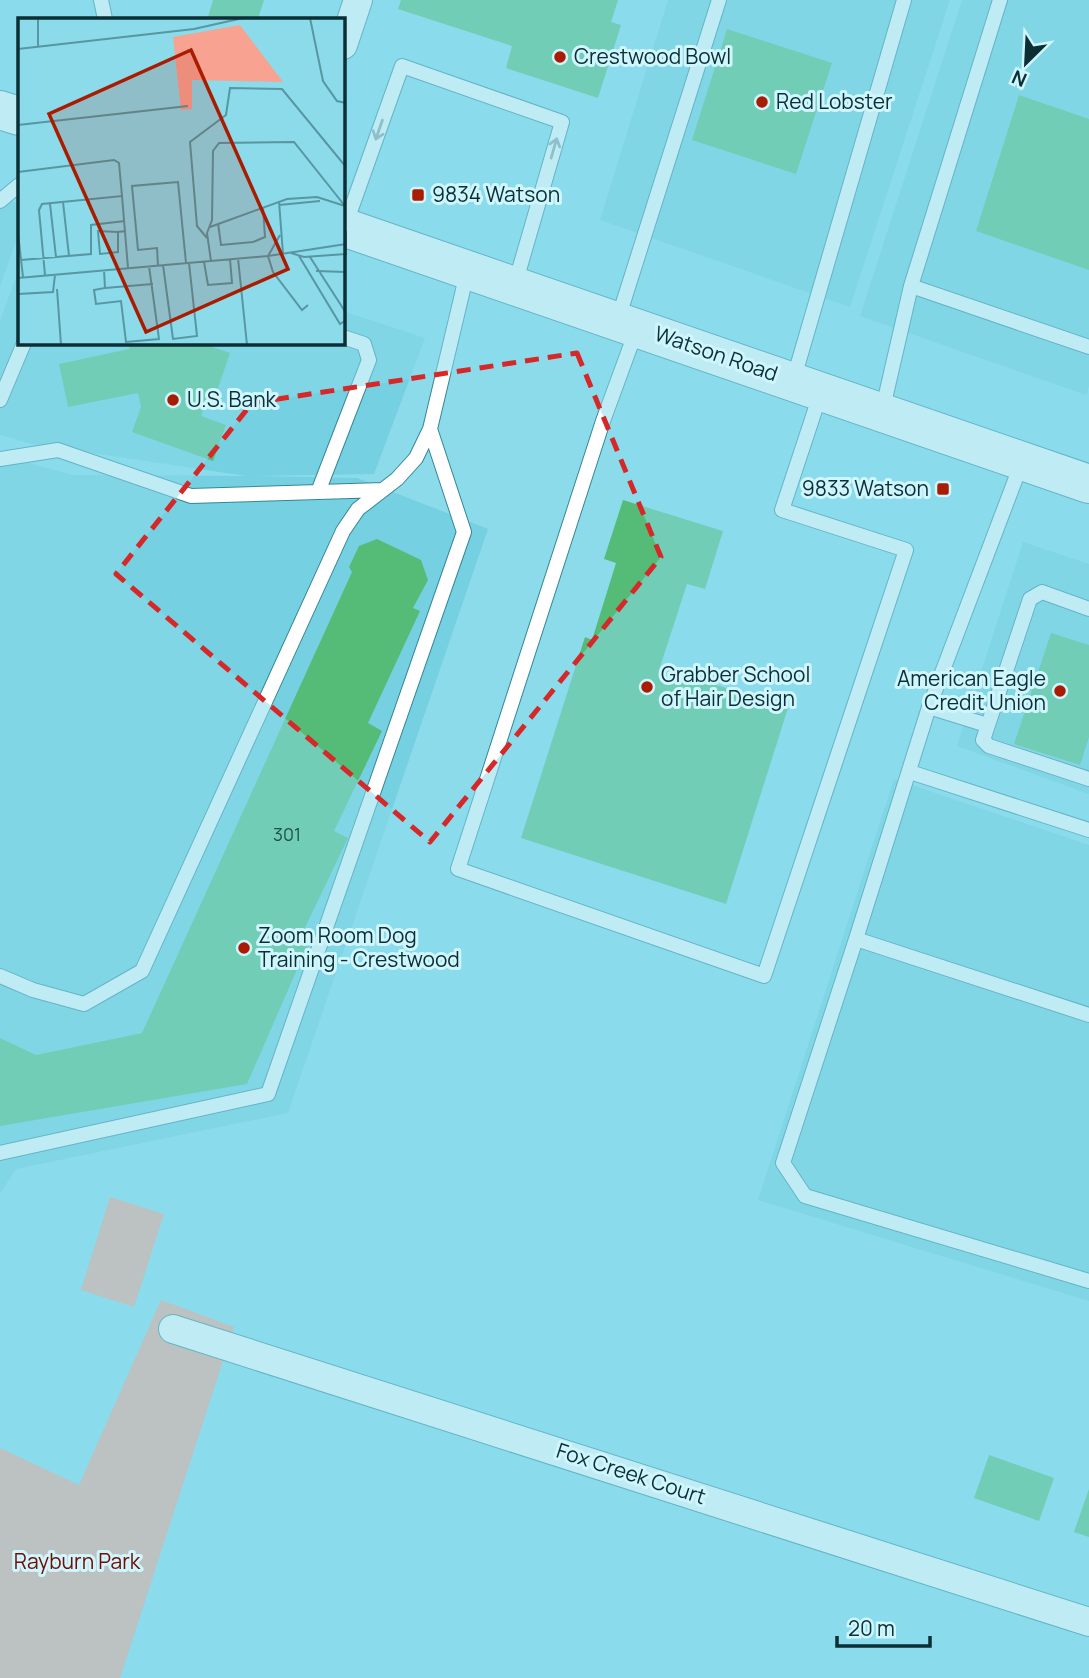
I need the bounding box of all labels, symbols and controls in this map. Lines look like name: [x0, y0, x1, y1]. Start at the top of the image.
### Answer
inset map: [18, 18, 345, 345]
north arrow: [991, 28, 1061, 98]
place label: Crestwood Bowl: [574, 42, 731, 70]
marker: Crestwood Bowl: [552, 49, 568, 65]
text: N: [1008, 64, 1031, 93]
place label: Red Lobster: [776, 87, 893, 115]
marker: Red Lobster: [754, 94, 770, 110]
one-way arrow: [372, 119, 384, 141]
one-way arrow: [549, 138, 562, 160]
place label: 9834 Watson: [432, 180, 560, 208]
marker: 9834 Watson: [410, 187, 426, 203]
street label: Watson Road: [651, 319, 782, 387]
place label: U.S. Bank: [187, 385, 277, 413]
marker: U.S. Bank: [165, 392, 181, 408]
place label: 9833 Watson: [802, 474, 929, 502]
marker: 9833 Watson: [935, 481, 951, 497]
place label: Grabber School of Hair Design: [661, 660, 810, 712]
place label: American Eagle Credit Union: [897, 664, 1046, 716]
marker: Grabber School of Hair Design: [639, 679, 655, 695]
marker: American Eagle Credit Union: [1052, 683, 1068, 699]
house number: 301: [273, 822, 301, 846]
place label: Zoom Room Dog Training - Crestwood: [258, 921, 460, 973]
marker: Zoom Room Dog Training - Crestwood: [236, 940, 252, 956]
street label: Fox Creek Court: [553, 1436, 709, 1510]
park label: Rayburn Park: [14, 1547, 141, 1575]
scale bar: [837, 1604, 930, 1648]
text: 20 m: [848, 1614, 895, 1642]

